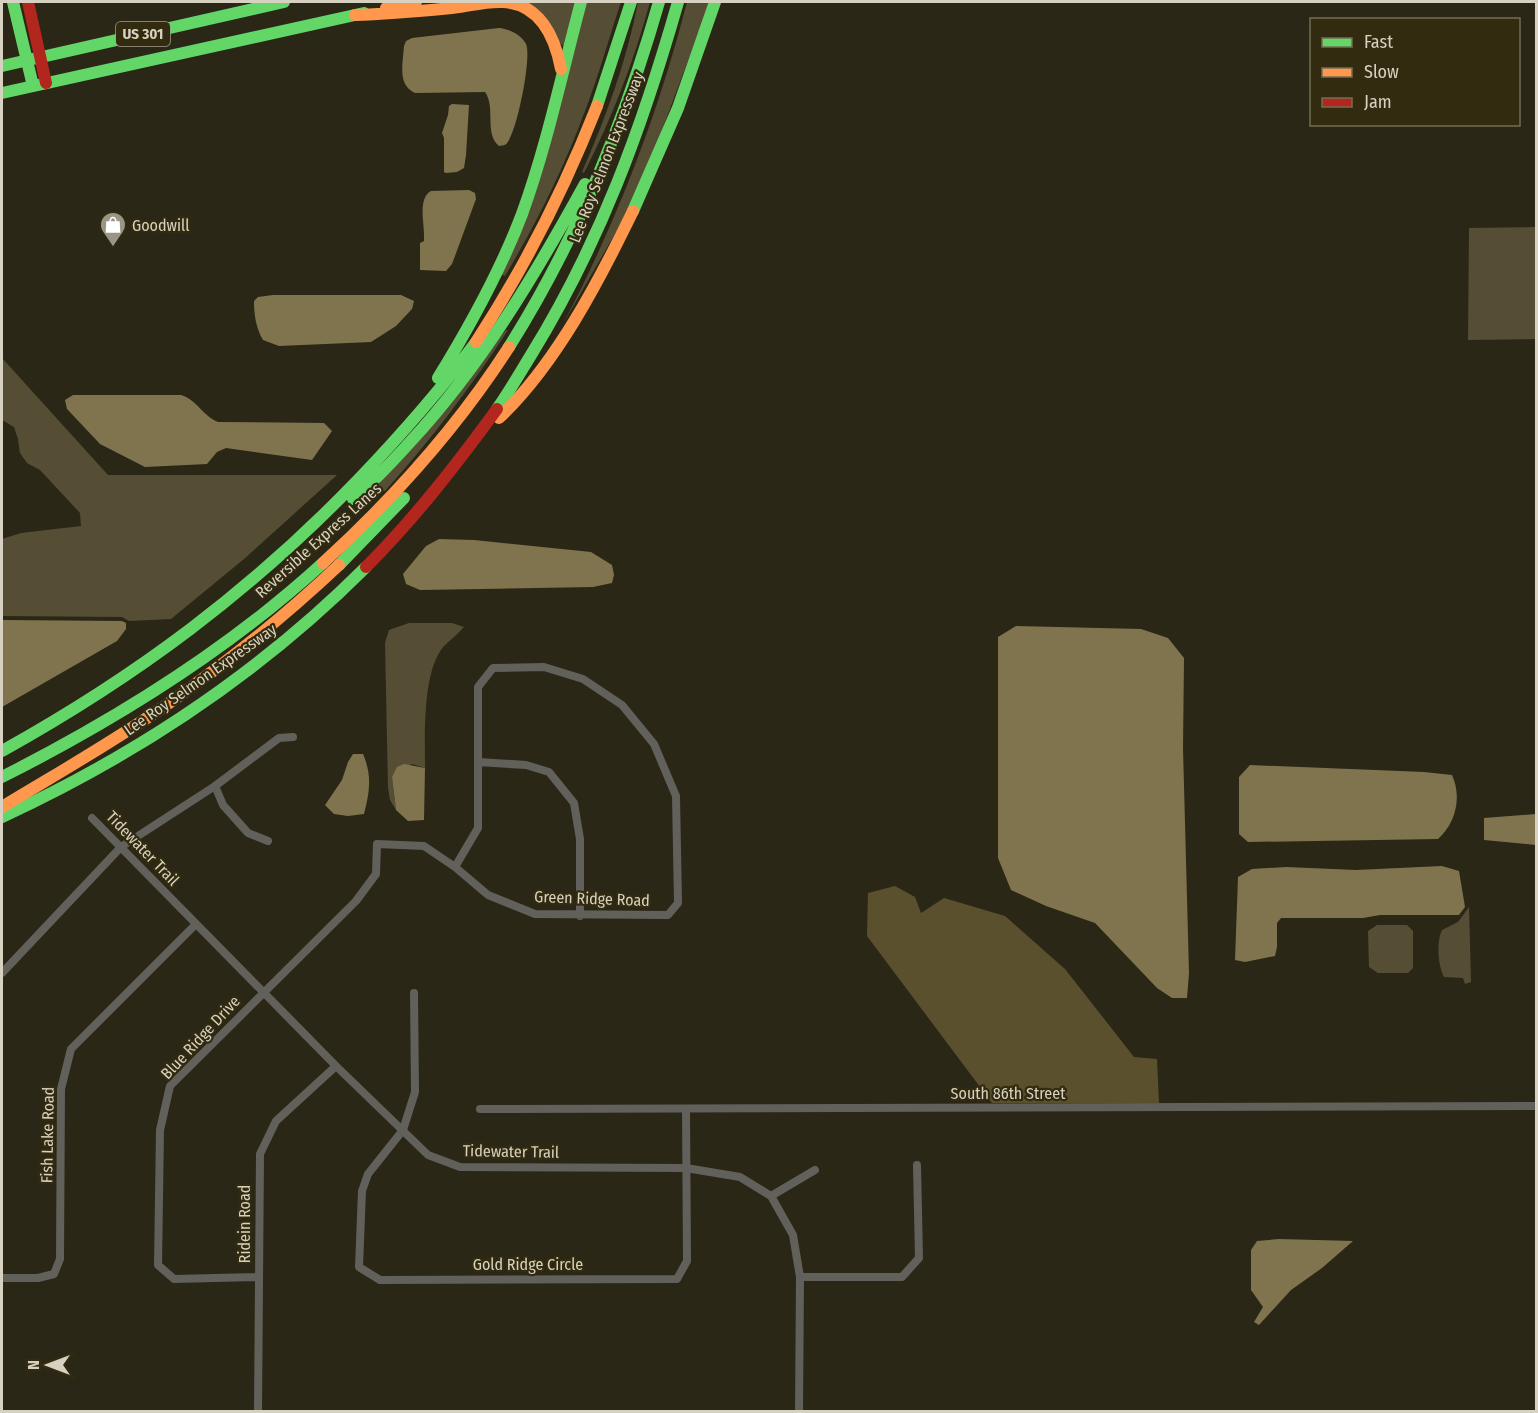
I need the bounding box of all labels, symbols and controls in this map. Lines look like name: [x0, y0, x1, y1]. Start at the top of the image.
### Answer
legend: [1310, 18, 1520, 126]
road number: US 301: [116, 22, 170, 46]
text: Fast: [1364, 31, 1393, 53]
text: Slow: [1364, 61, 1399, 83]
street label: Lee Roy Selmon Expressway: [565, 68, 648, 245]
text: Jam: [1364, 91, 1392, 113]
shop icon: Goodwill: [98, 210, 128, 248]
place label: Goodwill: [132, 216, 190, 235]
street label: Reversible Express Lanes: [251, 479, 385, 602]
street label: Lee Roy Selmon Expressway: [121, 619, 281, 739]
street label: Tidewater Trail: [102, 807, 183, 890]
street label: Green Ridge Road: [534, 887, 650, 910]
street label: Blue Ridge Drive: [157, 992, 244, 1083]
street label: South 86th Street: [951, 1084, 1066, 1103]
street label: Fish Lake Road: [37, 1087, 58, 1183]
street label: Tidewater Trail: [463, 1141, 559, 1162]
street label: Ridein Road: [235, 1185, 254, 1263]
street label: Gold Ridge Circle: [473, 1255, 583, 1274]
north arrow: [18, 1335, 78, 1395]
text: N: [24, 1360, 43, 1370]

